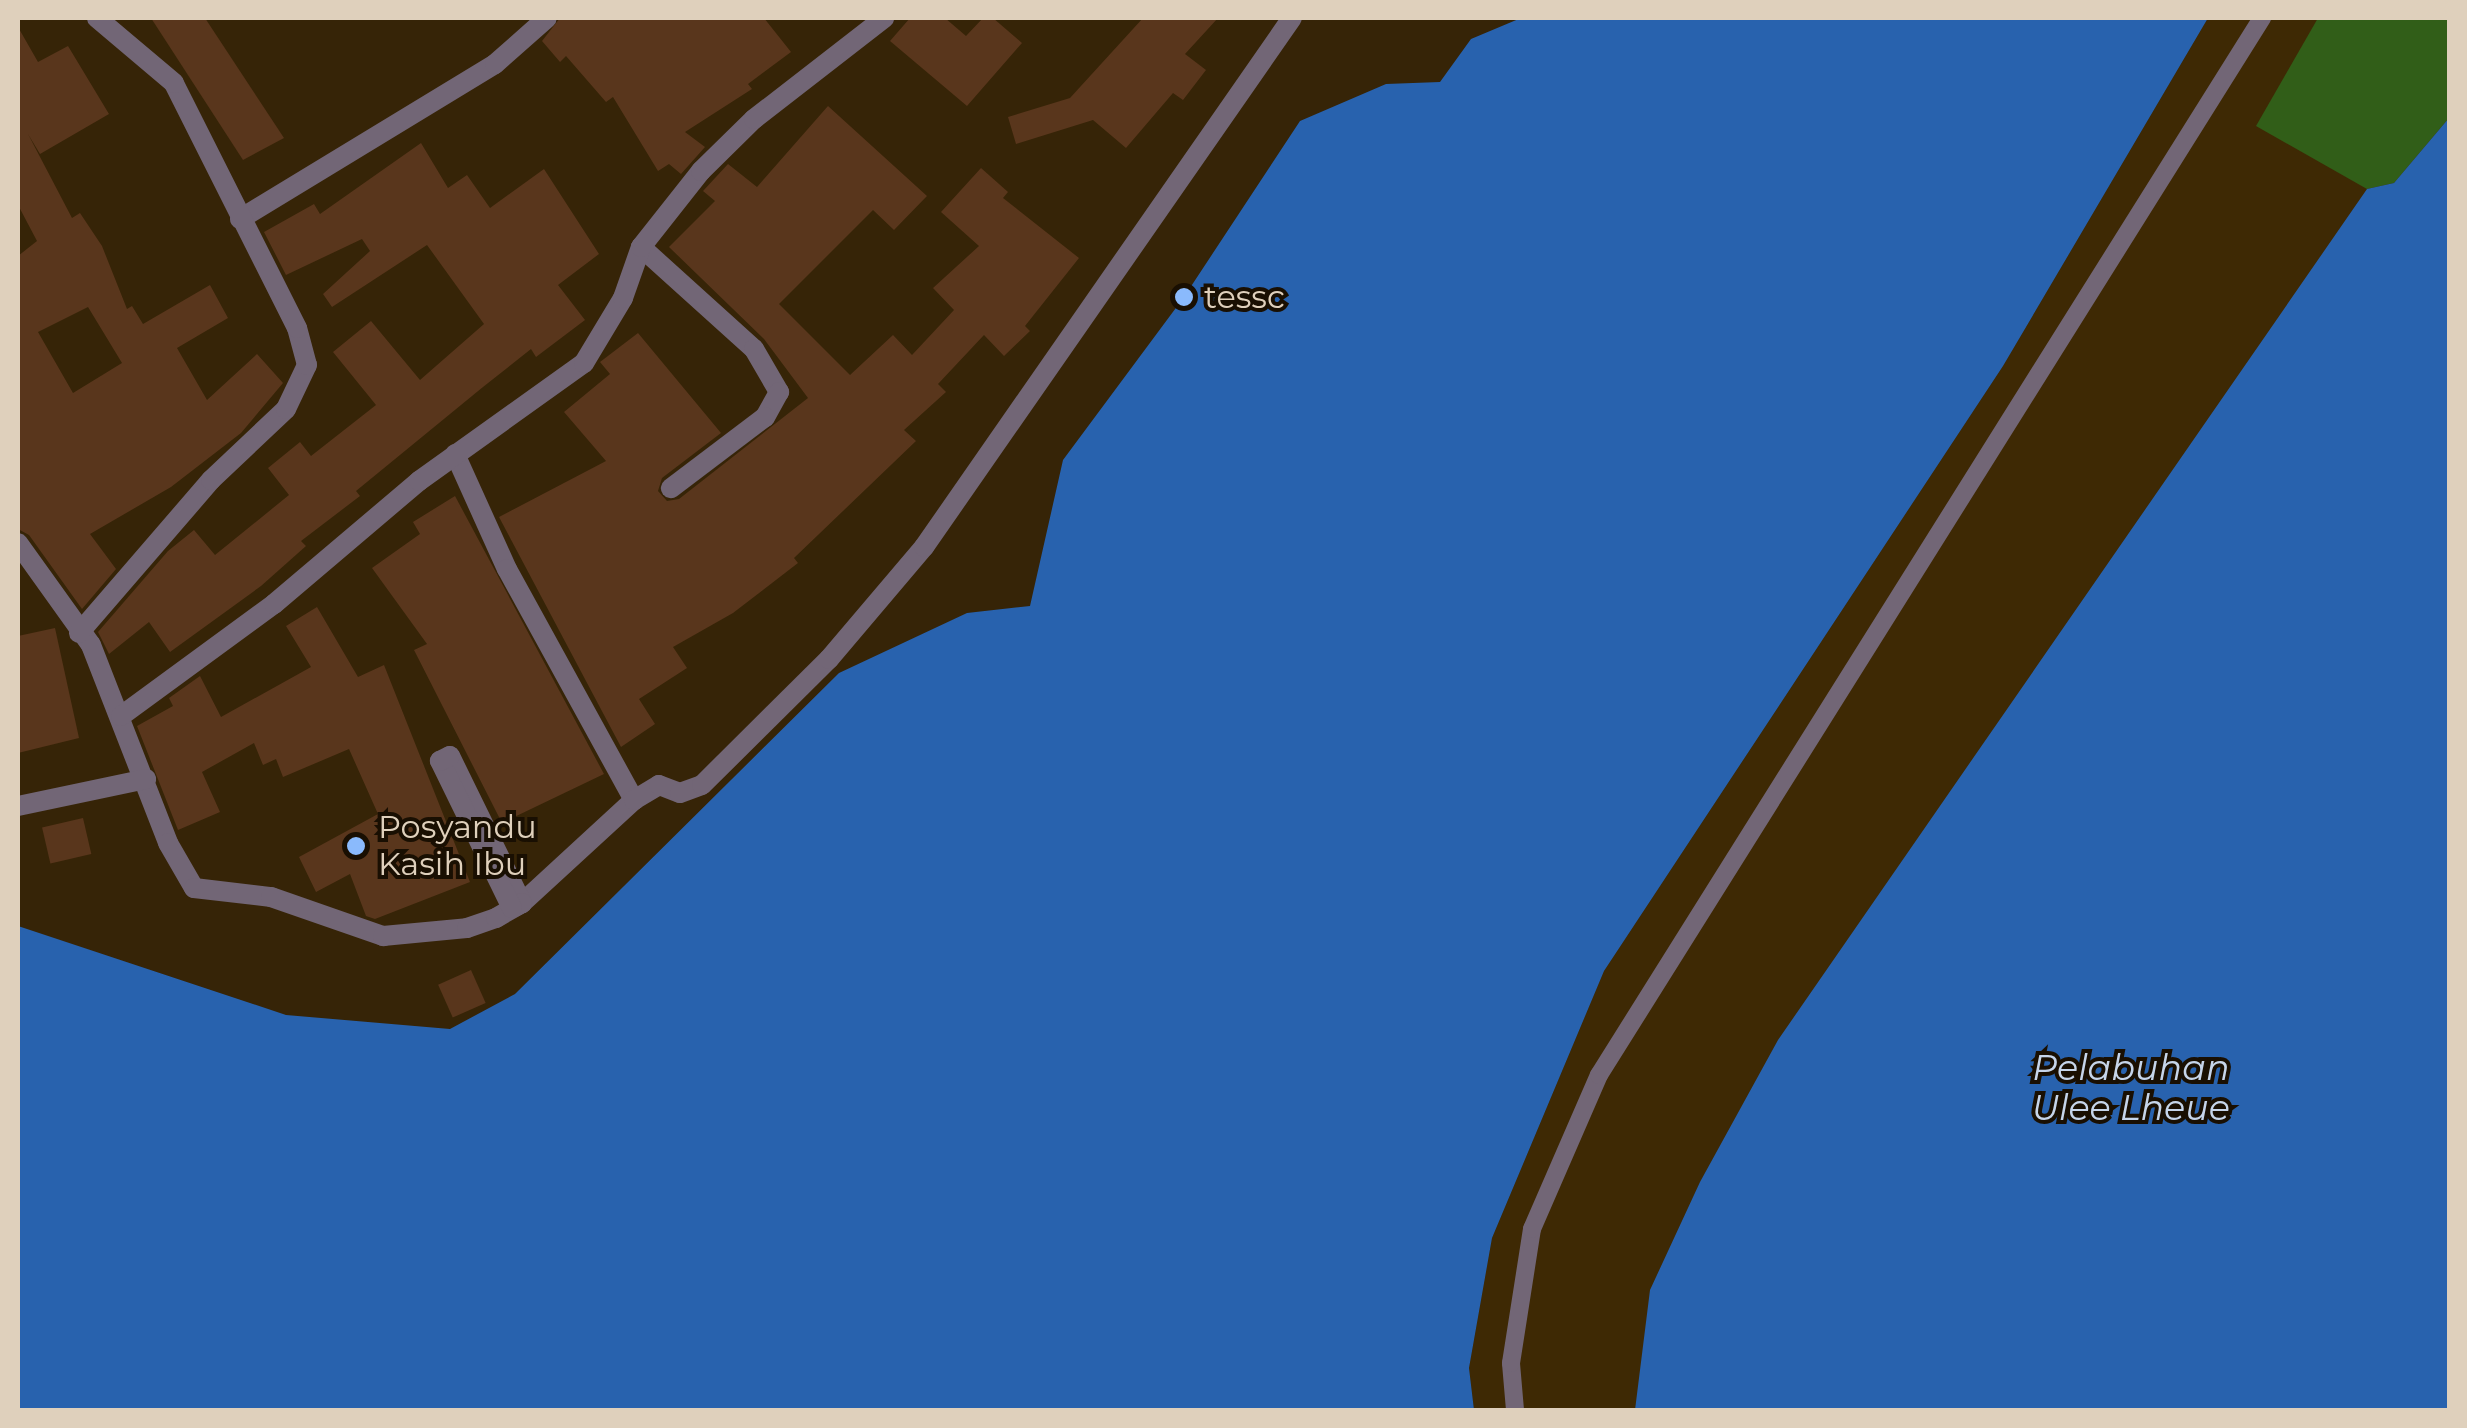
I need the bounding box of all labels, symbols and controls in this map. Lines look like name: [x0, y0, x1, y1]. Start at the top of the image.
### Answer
place label: tessc: [1204, 278, 1285, 316]
marker: tessc: [1173, 286, 1195, 308]
place label: Posyandu Kasih Ibu: [378, 809, 537, 884]
marker: Posyandu Kasih Ibu: [343, 833, 369, 859]
water label: Pelabuhan Ulee Lheue: [2032, 1047, 2230, 1129]

